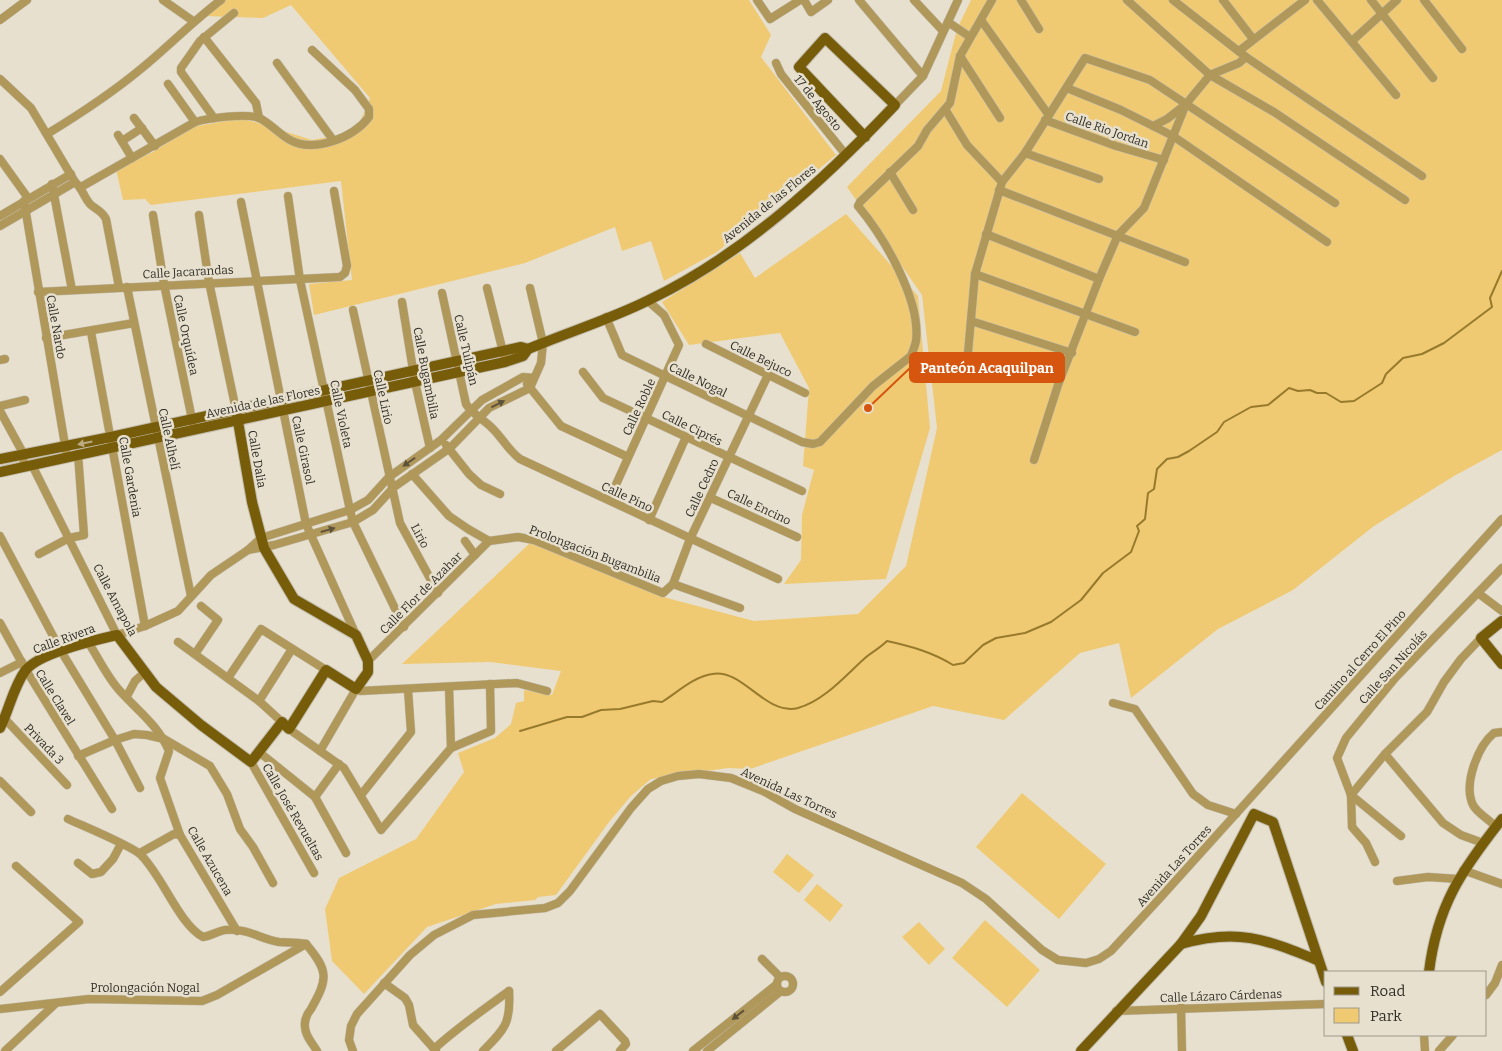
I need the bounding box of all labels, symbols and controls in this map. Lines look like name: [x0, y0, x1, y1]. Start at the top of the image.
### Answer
street label: 17 de Agosto: [791, 72, 845, 134]
street label: Calle Rio Jordan: [1063, 109, 1151, 151]
street label: Avenida de las Flores: [720, 162, 819, 246]
street label: Calle Jacarandas: [142, 263, 234, 281]
street label: Calle Orquídea: [171, 293, 201, 377]
street label: Calle Nardo: [43, 294, 69, 360]
street label: Calle Tulipán: [451, 313, 481, 387]
street label: Calle Bugambilia: [410, 326, 442, 421]
street label: Calle Bejuco: [728, 338, 794, 380]
callout: Panteón Acaquilpan: [910, 353, 1064, 382]
street label: Calle Nogal: [667, 360, 730, 400]
text: Panteón Acaquilpan: [920, 360, 1054, 377]
street label: Calle Lirio: [370, 368, 396, 426]
street label: Calle Roble: [620, 376, 658, 438]
street label: Calle Violeta: [327, 379, 355, 450]
street label: Avenida de las Flores: [205, 383, 321, 421]
one-way arrow: [491, 400, 505, 408]
street label: Calle Alhelí: [156, 407, 182, 472]
street label: Calle Ciprés: [660, 407, 725, 449]
street label: Calle Girasol: [289, 414, 317, 486]
street label: Calle Dalia: [245, 429, 269, 489]
street label: Calle Gardenia: [116, 436, 144, 519]
one-way arrow: [77, 439, 93, 447]
street label: Calle Cedro: [682, 456, 722, 519]
one-way arrow: [402, 457, 416, 467]
street label: Calle Pino: [599, 479, 655, 515]
street label: Calle Encino: [725, 486, 793, 528]
street label: Lirio: [408, 521, 432, 551]
street label: Prolongación Bugambilia: [527, 522, 663, 586]
one-way arrow: [320, 525, 335, 533]
street label: Calle Flor de Azahar: [377, 548, 466, 637]
street label: Calle Amapola: [90, 561, 140, 639]
street label: Camino al Cerro El Pino: [1311, 607, 1409, 713]
street label: Calle Rivera: [31, 621, 97, 657]
street label: Calle San Nicolás: [1356, 627, 1430, 707]
street label: Calle Clavel: [32, 667, 78, 728]
street label: Privada 3: [21, 721, 67, 767]
street label: Calle José Revueltas: [260, 761, 327, 863]
street label: Avenida Las Torres: [739, 765, 840, 822]
street label: Avenida Las Torres: [1134, 822, 1214, 910]
street label: Calle Azucena: [184, 824, 236, 899]
legend: [1324, 971, 1487, 1036]
street label: Prolongación Nogal: [90, 981, 200, 995]
text: Road: [1370, 982, 1405, 1000]
street label: Calle Lázaro Cárdenas: [1160, 987, 1283, 1005]
text: Park: [1370, 1007, 1402, 1025]
one-way arrow: [732, 1009, 745, 1020]

